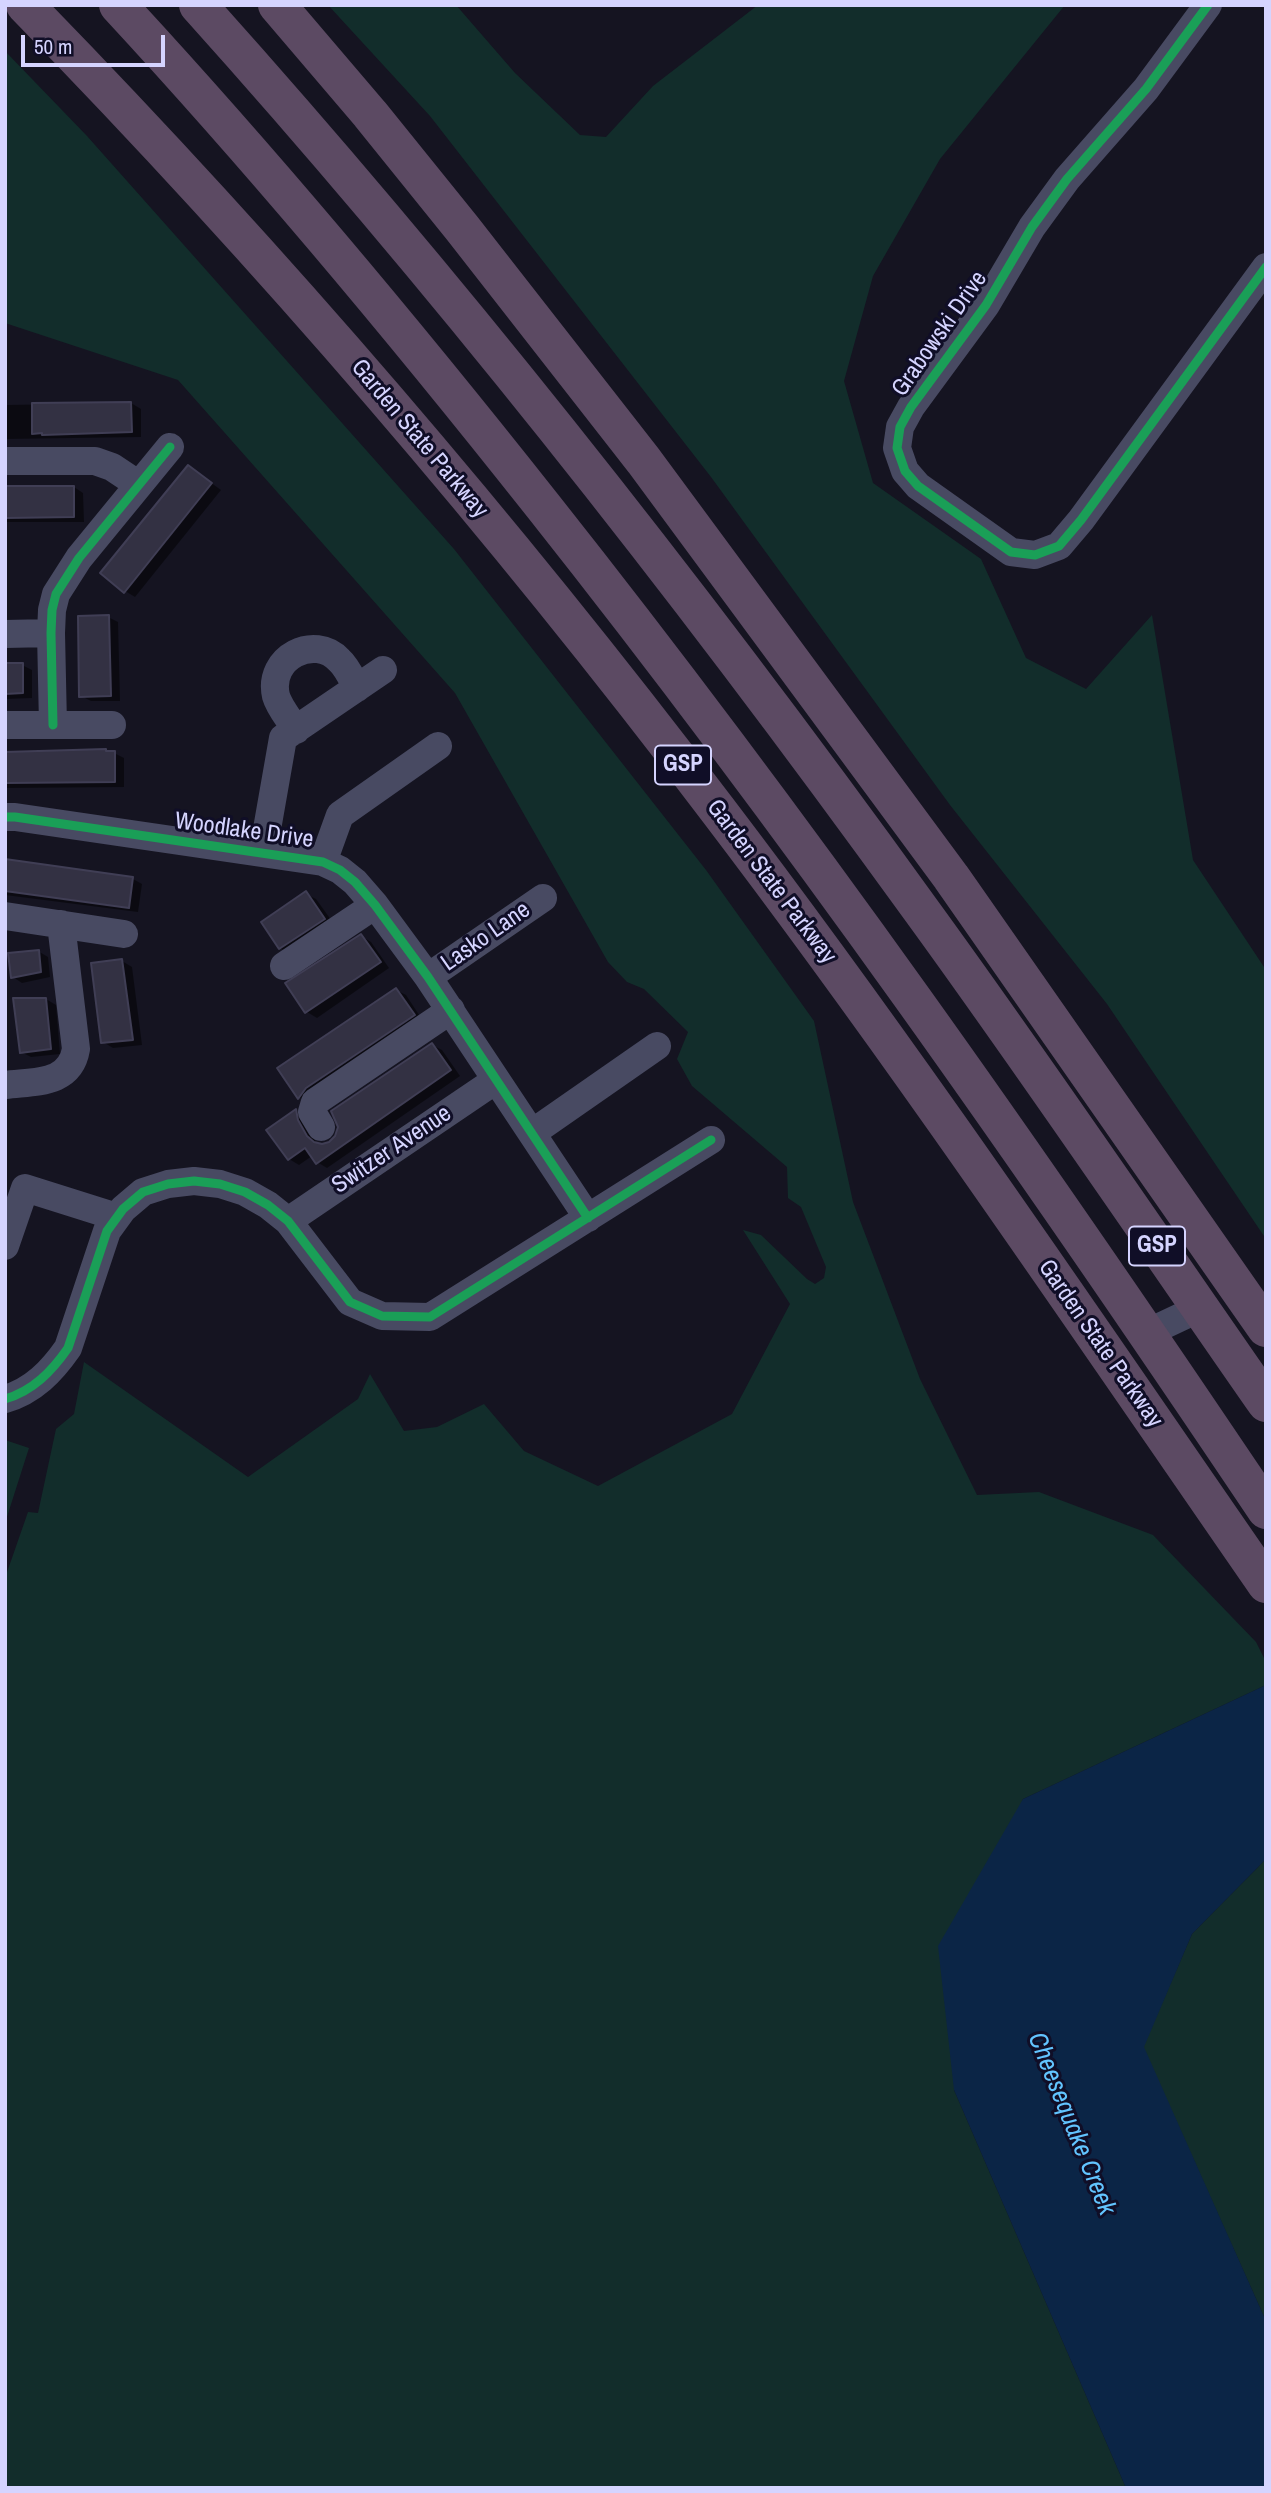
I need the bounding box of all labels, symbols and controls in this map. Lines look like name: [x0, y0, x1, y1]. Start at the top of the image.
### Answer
scale bar: [24, 21, 168, 65]
text: 50 m: [34, 32, 72, 61]
street label: Grabowski Drive: [886, 266, 994, 402]
street label: Garden State Parkway: [344, 354, 494, 524]
road number: GSP: [655, 746, 711, 785]
street label: Garden State Parkway: [700, 794, 842, 970]
street label: Woodlake Drive: [173, 807, 315, 855]
street label: Lasko Lane: [436, 896, 536, 978]
street label: Switzer Avenue: [327, 1100, 457, 1200]
road number: GSP: [1129, 1226, 1185, 1266]
street label: Garden State Parkway: [1031, 1255, 1169, 1433]
water label: Cheesequake Creek: [1020, 2028, 1122, 2220]

